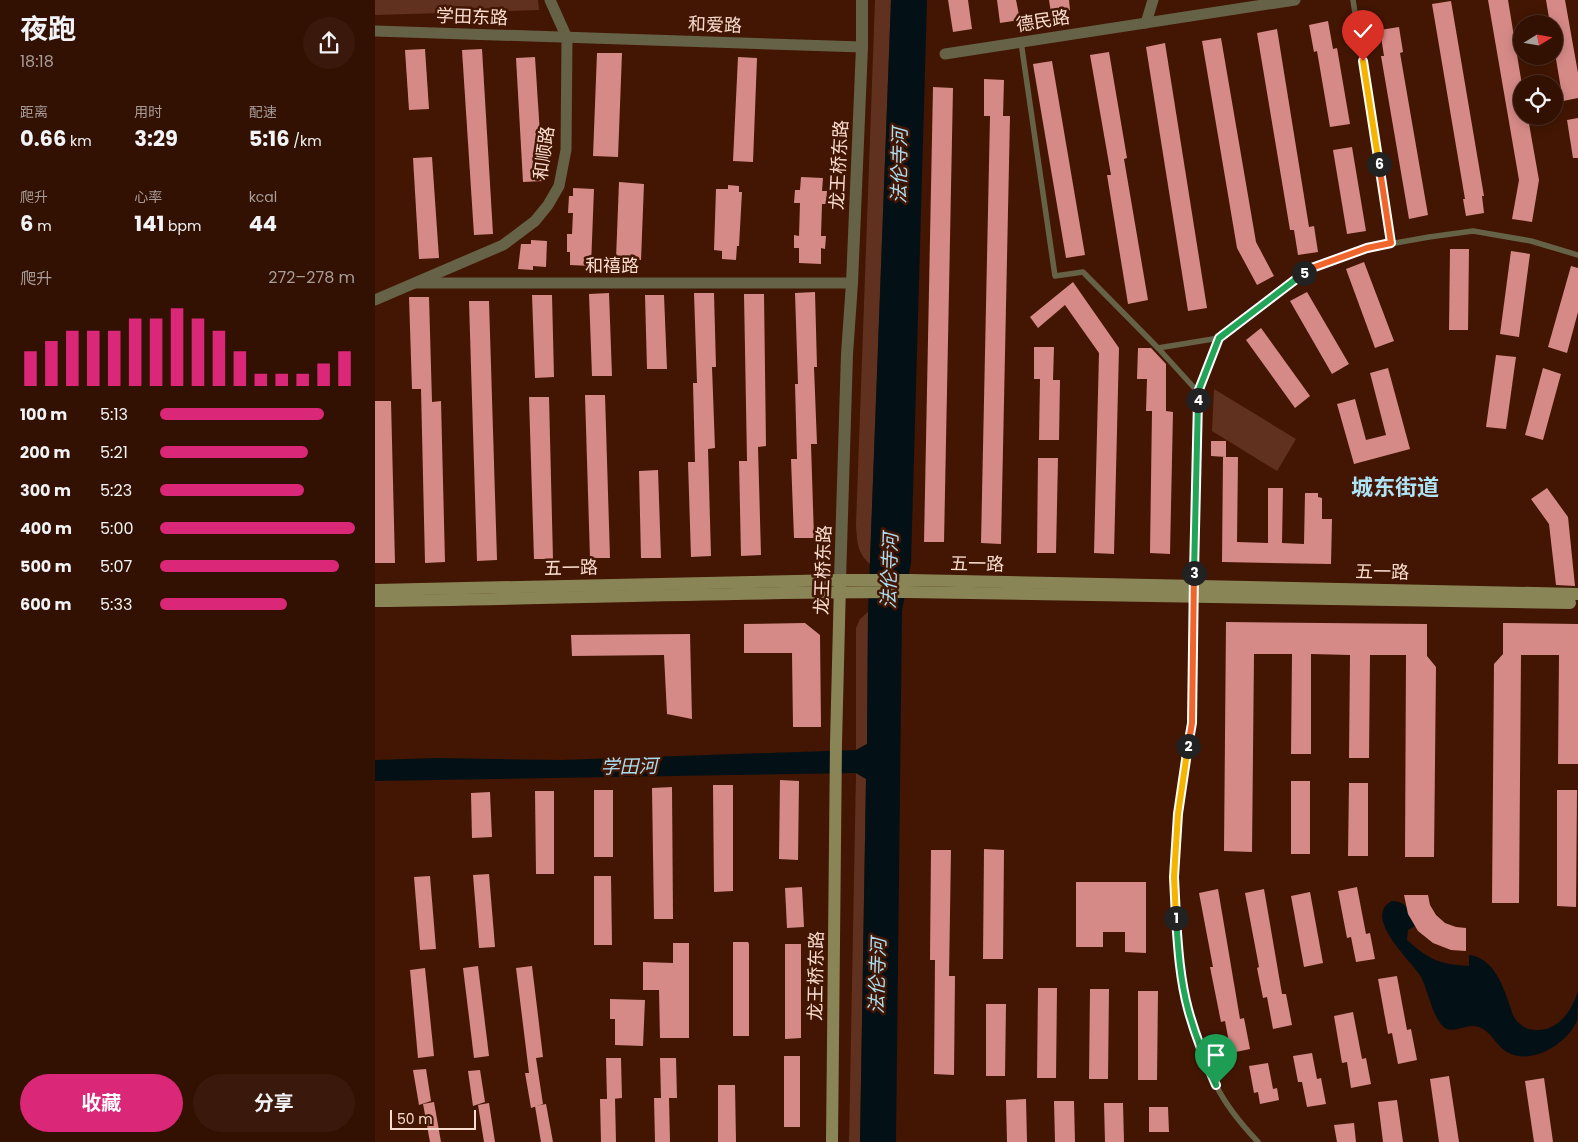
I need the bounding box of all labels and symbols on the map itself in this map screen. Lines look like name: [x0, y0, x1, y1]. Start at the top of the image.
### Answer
street label: 学田东路: [436, 3, 508, 30]
street label: 德民路: [1014, 4, 1072, 37]
pin: [1342, 10, 1384, 61]
street label: 和爱路: [688, 11, 742, 38]
north arrow: [1513, 15, 1563, 65]
street label: 龙王桥东路: [824, 119, 853, 211]
street label: 和顺路: [527, 124, 560, 181]
water label: 法伦寺河: [885, 124, 914, 204]
pin: 6: [1367, 152, 1391, 176]
street label: 和禧路: [585, 253, 639, 278]
pin: 5: [1291, 260, 1317, 286]
pin: 4: [1185, 388, 1211, 412]
district label: 城东街道: [1351, 472, 1439, 503]
street label: 龙王桥东路: [808, 525, 837, 615]
water label: 法伦寺河: [875, 529, 904, 609]
street label: 五一路: [950, 551, 1004, 576]
street label: 五一路: [544, 555, 598, 580]
street label: 五一路: [1355, 559, 1409, 584]
pin: 3: [1181, 560, 1207, 586]
pin: 2: [1175, 734, 1201, 758]
water label: 学田河: [600, 752, 662, 780]
pin: 1: [1163, 906, 1189, 930]
street label: 龙王桥东路: [802, 931, 829, 1021]
water label: 法伦寺河: [863, 934, 892, 1014]
pin: [1195, 1034, 1237, 1085]
scale bar: [390, 1107, 476, 1130]

